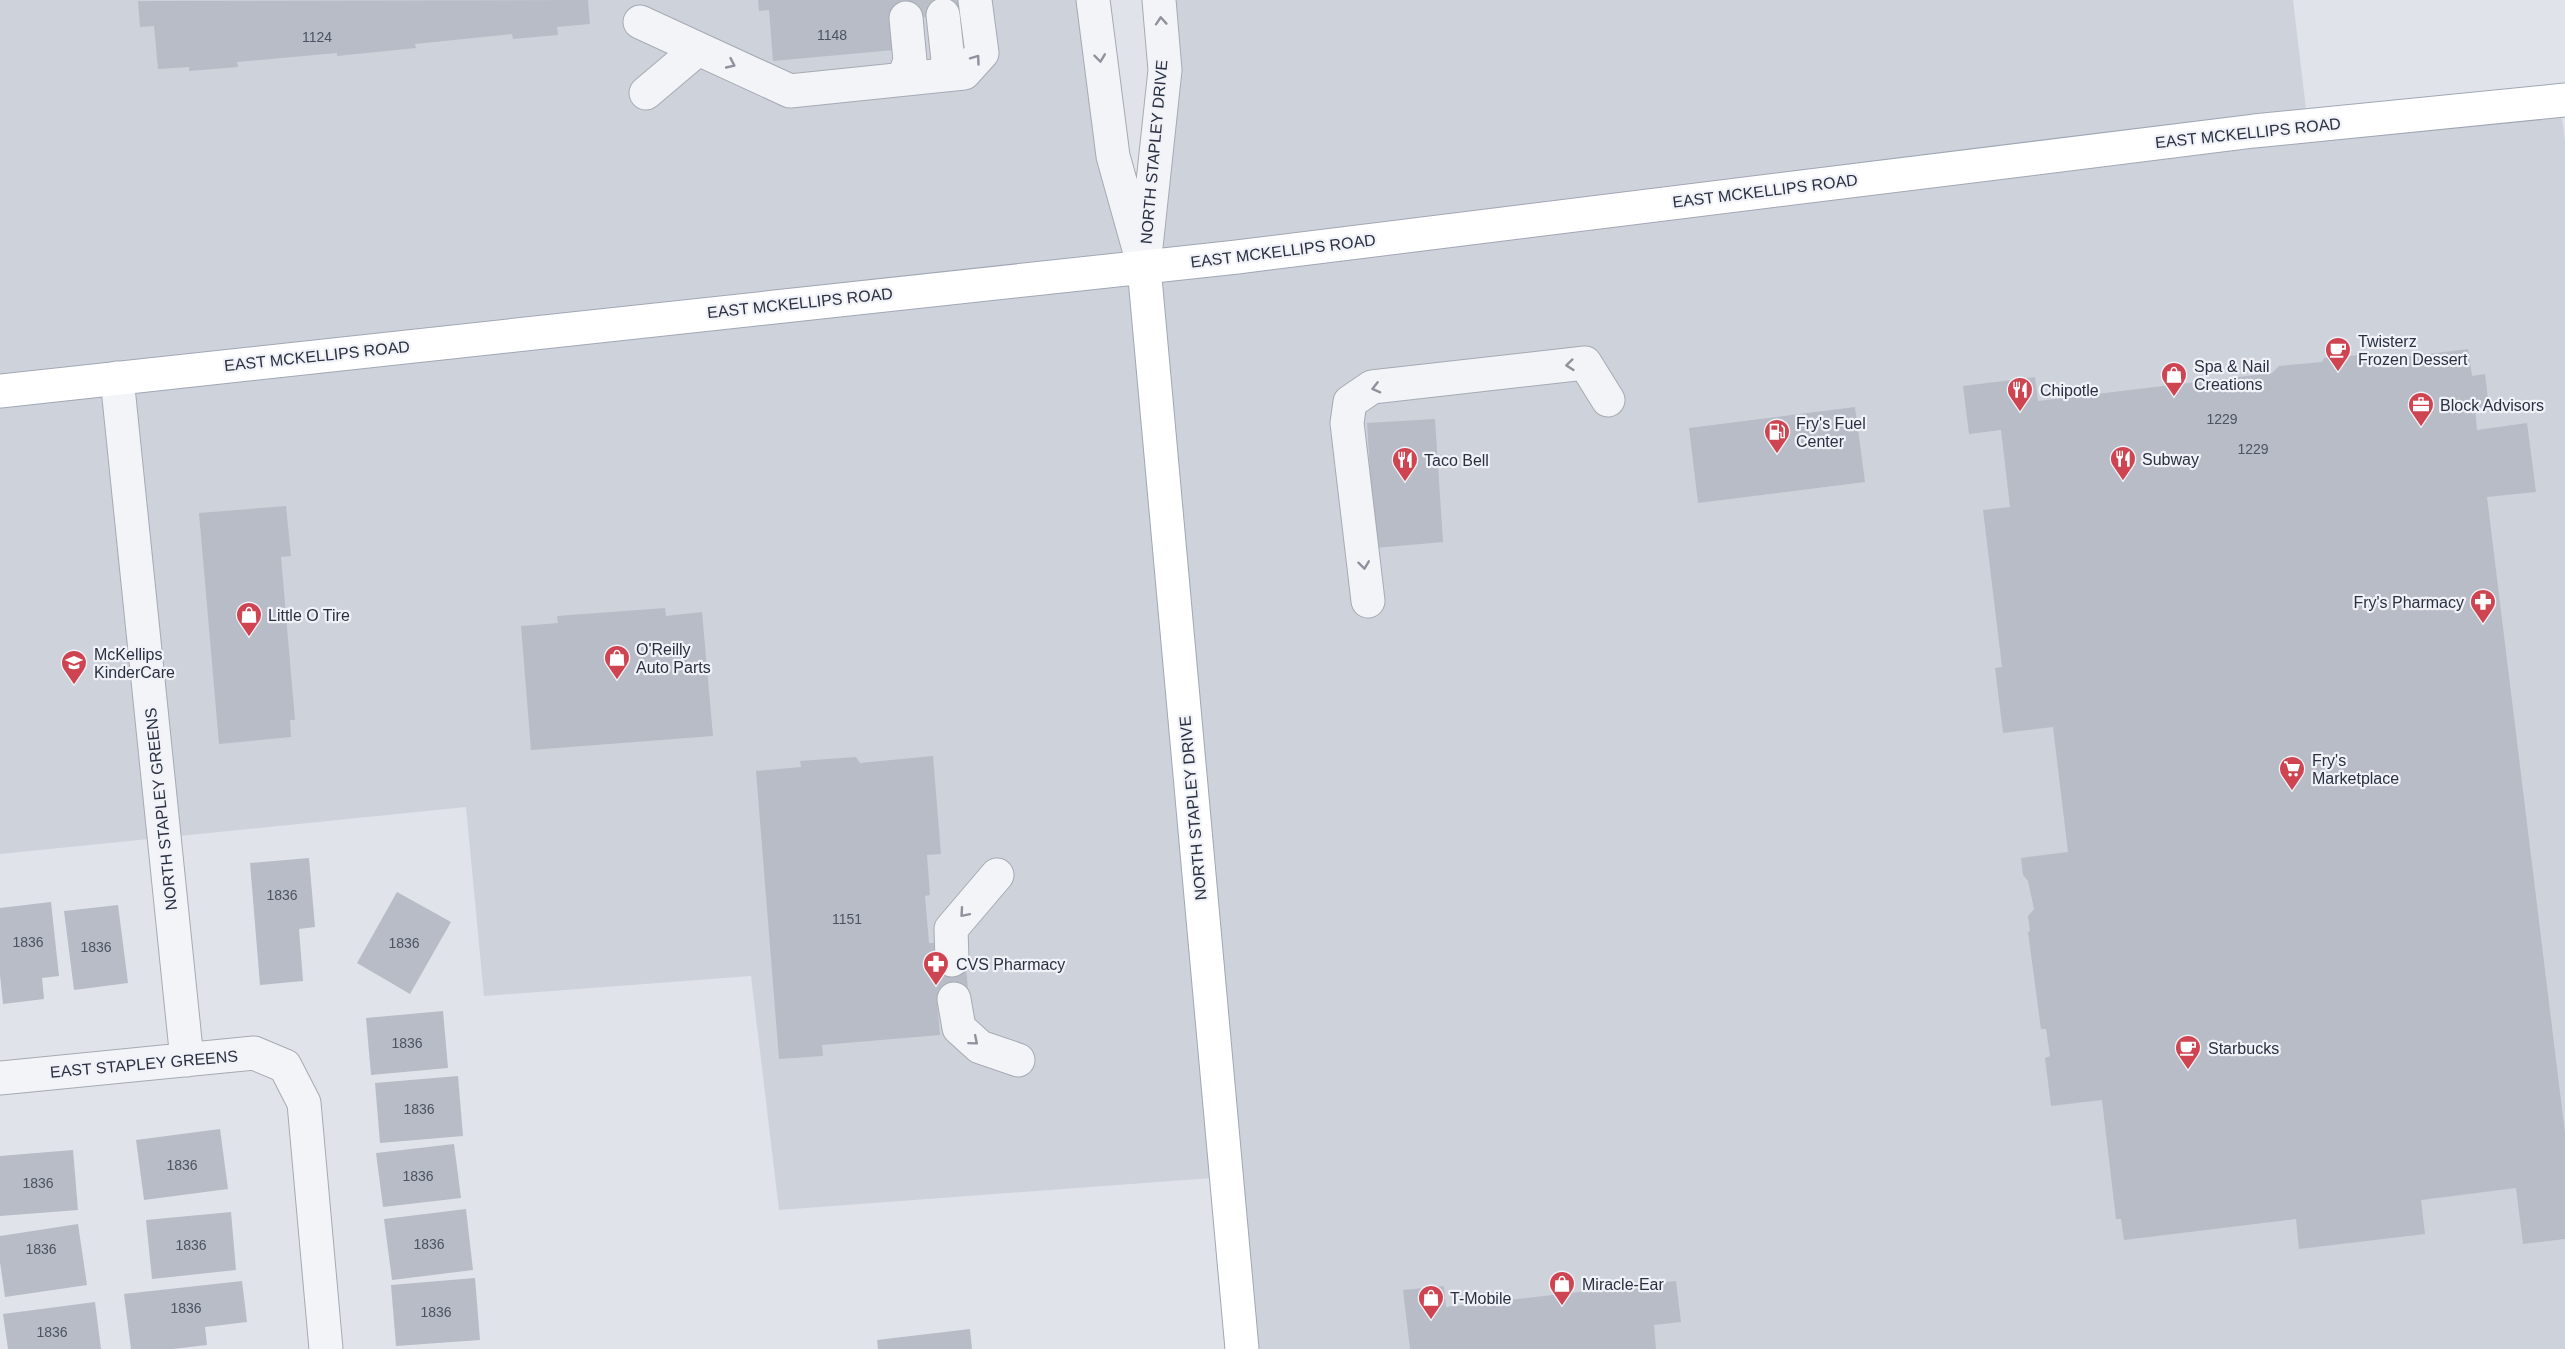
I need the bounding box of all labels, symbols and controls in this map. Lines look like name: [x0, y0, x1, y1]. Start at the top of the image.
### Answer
one-way arrow: [1155, 16, 1168, 25]
house number: 1148: [817, 27, 847, 43]
house number: 1124: [302, 29, 332, 45]
one-way arrow: [1094, 53, 1106, 63]
one-way arrow: [969, 55, 980, 66]
one-way arrow: [725, 57, 736, 69]
street label: NORTH STAPLEY DRIVE: [1137, 59, 1171, 245]
street label: EAST MCKELLIPS ROAD: [2154, 115, 2342, 151]
street label: EAST MCKELLIPS ROAD: [1671, 171, 1859, 211]
street label: EAST MCKELLIPS ROAD: [1189, 231, 1377, 271]
street label: EAST MCKELLIPS ROAD: [706, 285, 894, 321]
place label: Twisterz Frozen Dessert: [2358, 333, 2468, 368]
cafe icon: Twisterz Frozen Dessert: [2323, 335, 2353, 373]
street label: EAST MCKELLIPS ROAD: [223, 338, 411, 374]
one-way arrow: [1565, 358, 1574, 371]
place label: Spa & Nail Creations: [2194, 358, 2270, 393]
shop icon: Spa & Nail Creations: [2159, 360, 2189, 398]
restaurant icon: Chipotle: [2005, 375, 2035, 413]
one-way arrow: [1372, 380, 1382, 393]
place label: Chipotle: [2040, 382, 2099, 399]
office icon: Block Advisors: [2406, 390, 2436, 428]
place label: Block Advisors: [2440, 397, 2544, 414]
house number: 1229: [2206, 411, 2238, 427]
place label: Fry's Fuel Center: [1796, 415, 1866, 450]
fuel station icon: Fry's Fuel Center: [1762, 417, 1792, 455]
house number: 1229: [2237, 441, 2269, 457]
restaurant icon: Subway: [2108, 444, 2138, 482]
restaurant icon: Taco Bell: [1390, 445, 1420, 483]
place label: Subway: [2142, 451, 2199, 468]
place label: Taco Bell: [1424, 452, 1489, 469]
one-way arrow: [1357, 560, 1370, 570]
pharmacy icon: Fry's Pharmacy: [2468, 587, 2498, 625]
place label: Fry's Pharmacy: [2353, 594, 2464, 611]
shop icon: Little O Tire: [234, 600, 264, 638]
place label: Little O Tire: [268, 607, 350, 624]
place label: O'Reilly Auto Parts: [636, 641, 711, 676]
shop icon: O'Reilly Auto Parts: [602, 643, 632, 681]
place label: McKellips KinderCare: [94, 646, 175, 681]
school or university icon: McKellips KinderCare: [59, 648, 89, 686]
street label: NORTH STAPLEY GREENS: [142, 707, 180, 911]
street label: NORTH STAPLEY DRIVE: [1176, 715, 1210, 901]
place label: Fry's Marketplace: [2312, 752, 2399, 787]
supermarket icon: Fry's Marketplace: [2277, 754, 2307, 792]
house number: 1836: [266, 887, 298, 903]
one-way arrow: [960, 907, 971, 917]
house number: 1151: [832, 911, 862, 927]
house number: 1836: [12, 934, 44, 950]
house number: 1836: [388, 935, 420, 951]
house number: 1836: [80, 939, 112, 955]
pharmacy icon: CVS Pharmacy: [921, 949, 951, 987]
place label: CVS Pharmacy: [956, 956, 1065, 973]
cafe icon: Starbucks: [2173, 1033, 2203, 1071]
one-way arrow: [967, 1034, 978, 1045]
house number: 1836: [391, 1035, 423, 1051]
place label: Starbucks: [2208, 1040, 2279, 1057]
street label: EAST STAPLEY GREENS: [49, 1047, 239, 1081]
house number: 1836: [403, 1101, 435, 1117]
house number: 1836: [166, 1157, 198, 1173]
house number: 1836: [402, 1168, 434, 1184]
house number: 1836: [22, 1175, 54, 1191]
house number: 1836: [413, 1236, 445, 1252]
house number: 1836: [175, 1237, 207, 1253]
house number: 1836: [25, 1241, 57, 1257]
shop icon: Miracle-Ear: [1547, 1269, 1577, 1307]
place label: Miracle-Ear: [1582, 1276, 1664, 1293]
shop icon: T-Mobile: [1416, 1283, 1446, 1321]
place label: T-Mobile: [1450, 1290, 1511, 1307]
house number: 1836: [170, 1300, 202, 1316]
house number: 1836: [420, 1304, 452, 1320]
house number: 1836: [36, 1324, 68, 1340]

